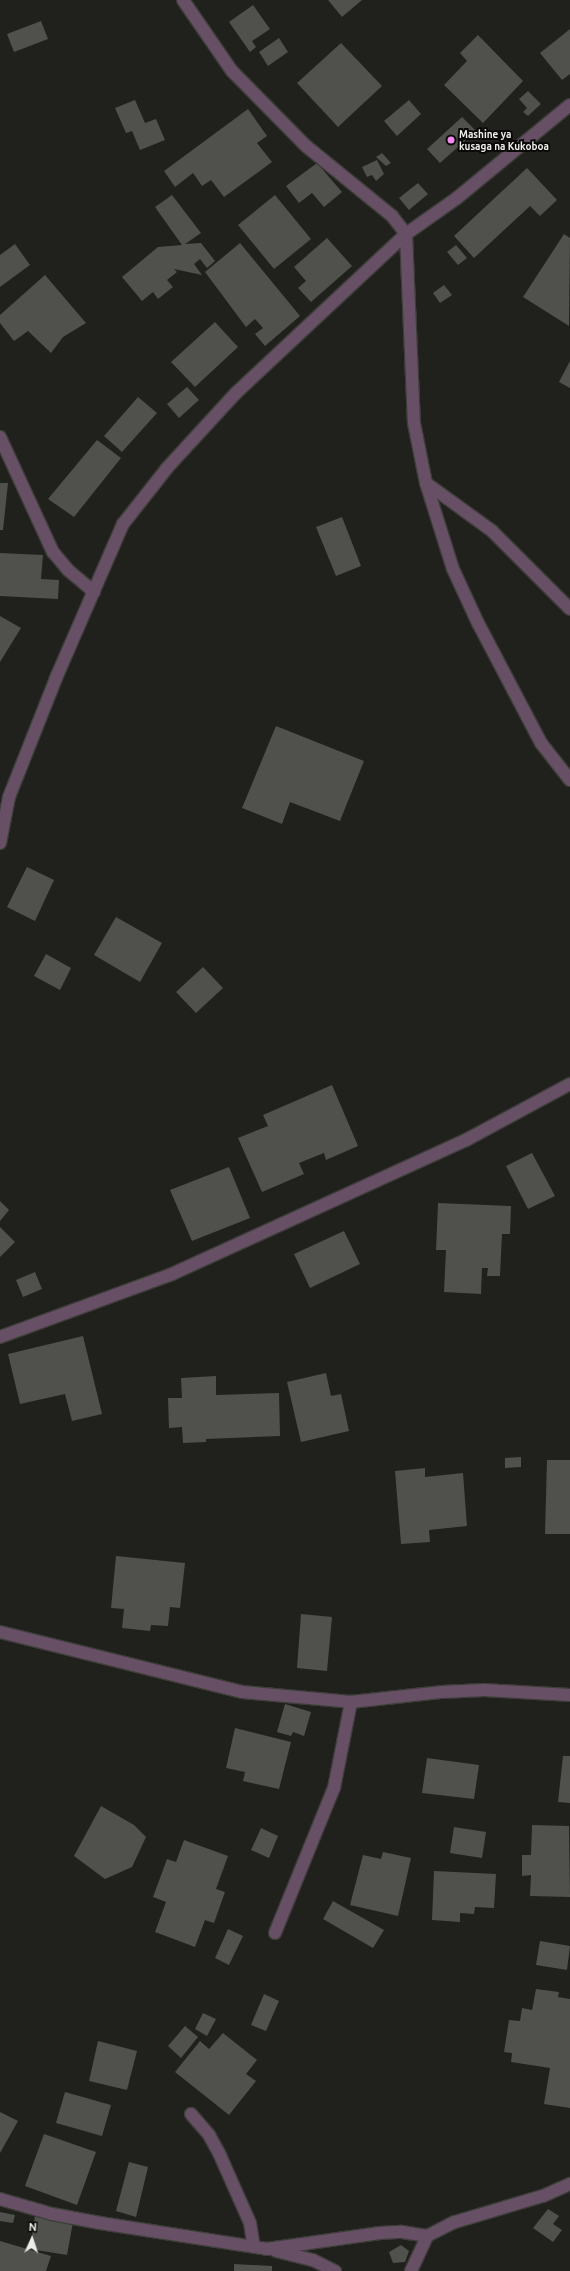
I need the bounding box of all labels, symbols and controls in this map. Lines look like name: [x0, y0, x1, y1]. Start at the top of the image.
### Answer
place label: Mashine ya kusaga na Kukoboa: [459, 128, 549, 152]
marker: Mashine ya kusaga na Kukoboa: [446, 135, 456, 145]
north arrow: [12, 2219, 52, 2259]
text: N: [28, 2221, 37, 2233]

